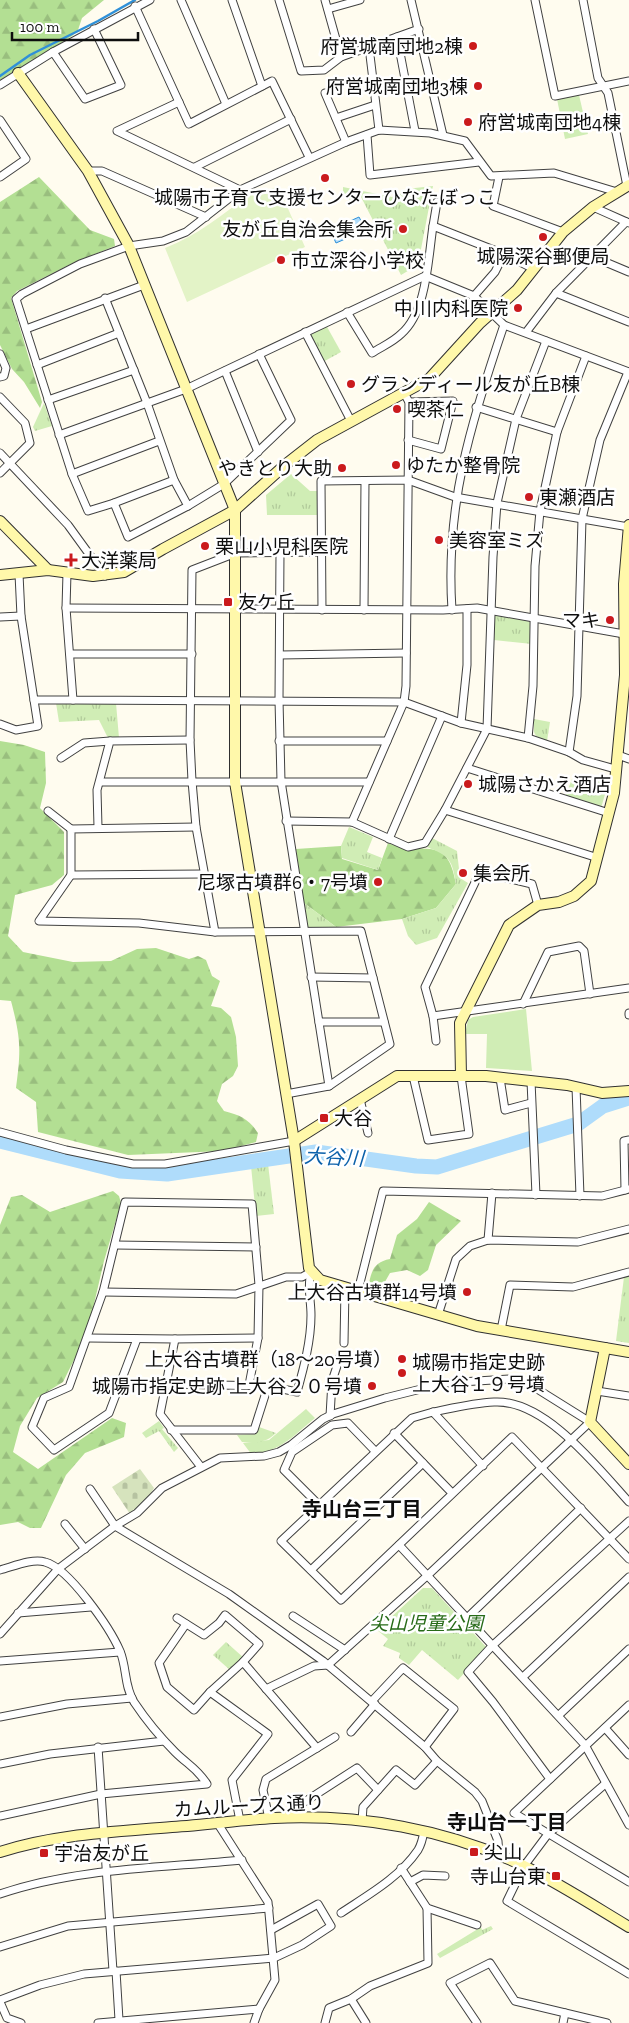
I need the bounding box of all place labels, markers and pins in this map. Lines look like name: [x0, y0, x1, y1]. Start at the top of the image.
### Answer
place label: 府営城南団地2棟: [320, 35, 463, 58]
marker: 府営城南団地2棟: [467, 40, 479, 52]
place label: 府営城南団地3棟: [326, 75, 468, 98]
marker: 府営城南団地3棟: [472, 80, 484, 92]
place label: 府営城南団地4棟: [478, 111, 621, 134]
marker: 府営城南団地4棟: [462, 116, 474, 128]
marker: 城陽市子育て支援センターひなたぼっこ: [319, 172, 331, 184]
place label: 城陽市子育て支援センターひなたぼっこ: [154, 186, 496, 209]
place label: 友が丘自治会集会所: [222, 218, 393, 241]
marker: 友が丘自治会集会所: [397, 223, 409, 235]
marker: 城陽深谷郵便局: [537, 231, 549, 243]
place label: 城陽深谷郵便局: [476, 245, 610, 268]
place label: 市立深谷小学校: [291, 249, 424, 272]
marker: 市立深谷小学校: [275, 254, 287, 266]
place label: 中川内科医院: [394, 297, 508, 320]
marker: 中川内科医院: [512, 302, 524, 314]
place label: グランディール友が丘B棟: [361, 373, 580, 396]
marker: グランディール友が丘B棟: [345, 378, 357, 390]
place label: 喫茶仁: [407, 398, 464, 421]
marker: 喫茶仁: [391, 403, 403, 415]
place label: ゆたか整骨院: [406, 454, 520, 477]
place label: やきとり大助: [218, 457, 332, 480]
marker: ゆたか整骨院: [390, 459, 402, 471]
marker: やきとり大助: [336, 462, 348, 474]
place label: 東瀬酒店: [539, 486, 615, 509]
marker: 東瀬酒店: [523, 491, 535, 503]
place label: 美容室ミズ: [449, 529, 544, 552]
marker: 美容室ミズ: [433, 534, 445, 546]
place label: 栗山小児科医院: [215, 535, 348, 558]
marker: 栗山小児科医院: [199, 540, 211, 552]
place label: 大洋薬局: [81, 549, 157, 572]
marker: 大洋薬局: [65, 554, 77, 566]
place label: 友ケ丘: [238, 591, 295, 614]
marker: 友ケ丘: [222, 596, 234, 608]
place label: マキ: [562, 609, 600, 632]
marker: マキ: [604, 614, 616, 626]
place label: 城陽さかえ酒店: [478, 773, 611, 796]
marker: 城陽さかえ酒店: [462, 778, 474, 790]
place label: 集会所: [473, 862, 530, 885]
marker: 集会所: [457, 867, 469, 879]
place label: 尼塚古墳群6・7号墳: [197, 871, 368, 894]
marker: 尼塚古墳群6・7号墳: [372, 876, 384, 888]
place label: 大谷: [334, 1107, 372, 1130]
marker: 大谷: [318, 1112, 330, 1124]
place label: 上大谷古墳群14号墳: [287, 1281, 457, 1304]
marker: 上大谷古墳群14号墳: [461, 1286, 473, 1298]
place label: 上大谷古墳群（18～20号墳）: [145, 1348, 392, 1371]
place label: 城陽市指定史跡 上大谷１９号墳: [412, 1351, 545, 1396]
marker: 上大谷古墳群（18～20号墳）: [396, 1353, 408, 1365]
marker: 城陽市指定史跡 上大谷１９号墳: [396, 1367, 408, 1379]
place label: 城陽市指定史跡 上大谷２０号墳: [92, 1375, 362, 1398]
marker: 城陽市指定史跡 上大谷２０号墳: [366, 1380, 378, 1392]
place label: 尖山: [484, 1841, 522, 1864]
place label: 宇治友が丘: [54, 1842, 149, 1865]
marker: 尖山: [468, 1846, 480, 1858]
marker: 宇治友が丘: [38, 1847, 50, 1859]
place label: 寺山台東: [470, 1865, 546, 1888]
marker: 寺山台東: [550, 1870, 562, 1882]

